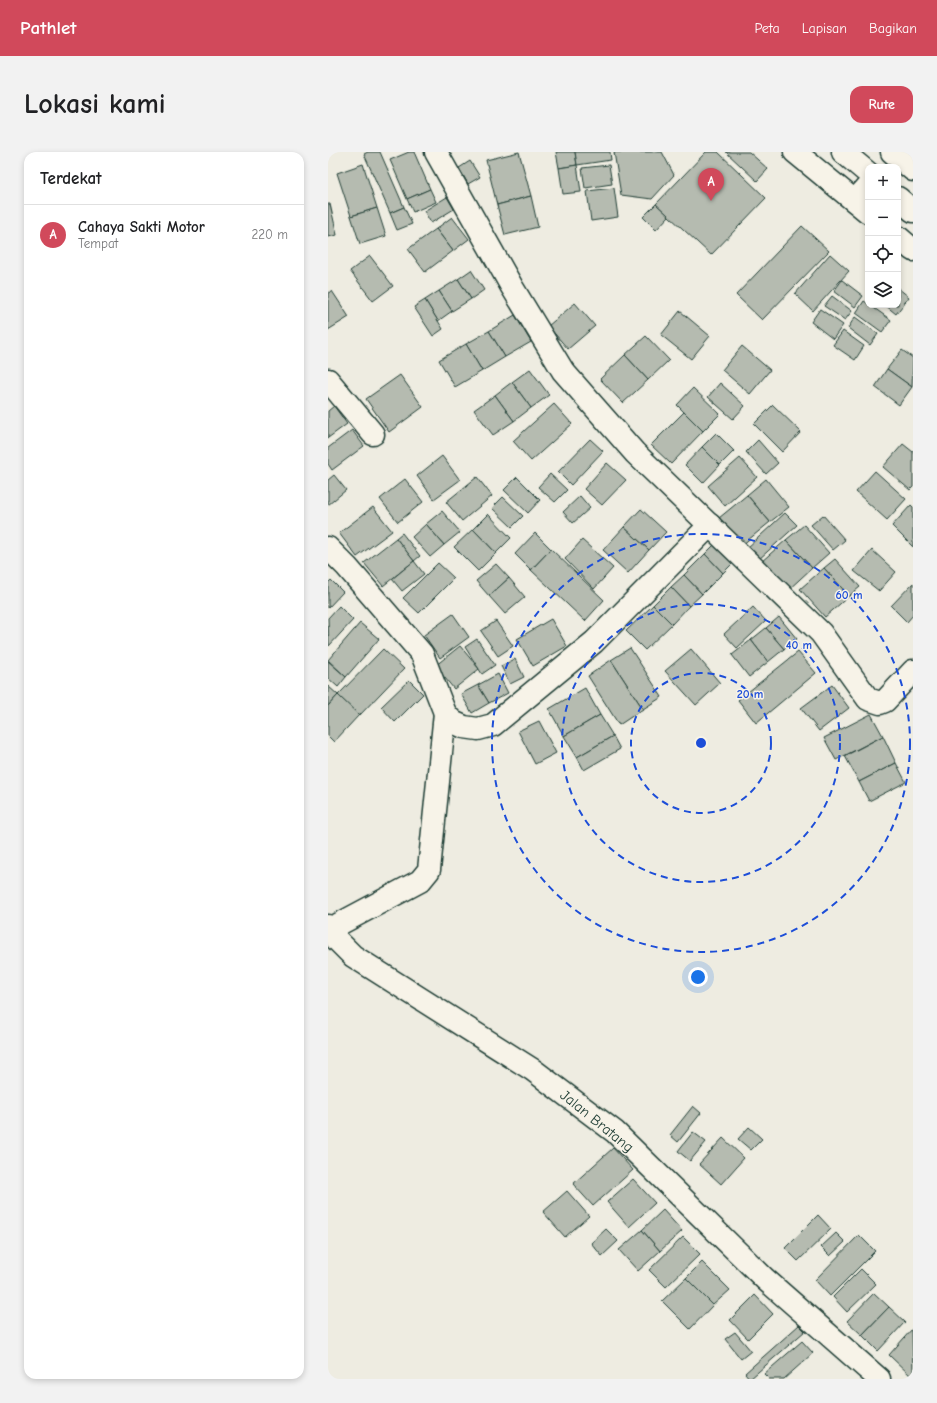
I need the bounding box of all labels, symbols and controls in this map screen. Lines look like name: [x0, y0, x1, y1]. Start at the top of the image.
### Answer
text: Pathlet: [20, 17, 76, 39]
text: Peta: [755, 20, 780, 37]
text: Lapisan: [802, 20, 847, 37]
text: Bagikan: [869, 20, 917, 37]
button: Rute: [850, 86, 913, 123]
text: Lokasi kami: [24, 88, 166, 120]
map controls: [865, 164, 901, 308]
button: +: [865, 164, 901, 200]
pin: A: [698, 168, 724, 201]
text: Terdekat: [40, 169, 102, 188]
button: −: [865, 200, 901, 236]
text: Cahaya Sakti Motor: [78, 218, 205, 236]
text: A: [49, 227, 57, 242]
text: 220 m: [251, 227, 288, 242]
text: Tempat: [78, 236, 118, 251]
button: locate: [865, 236, 901, 272]
button: layers: [865, 272, 901, 308]
text: 60 m: [836, 588, 862, 602]
text: 40 m: [786, 638, 812, 652]
text: 20 m: [737, 687, 763, 701]
centre of rings: [694, 736, 708, 750]
your location: [688, 967, 708, 987]
street label: Jalan Bratang: [557, 1086, 637, 1156]

